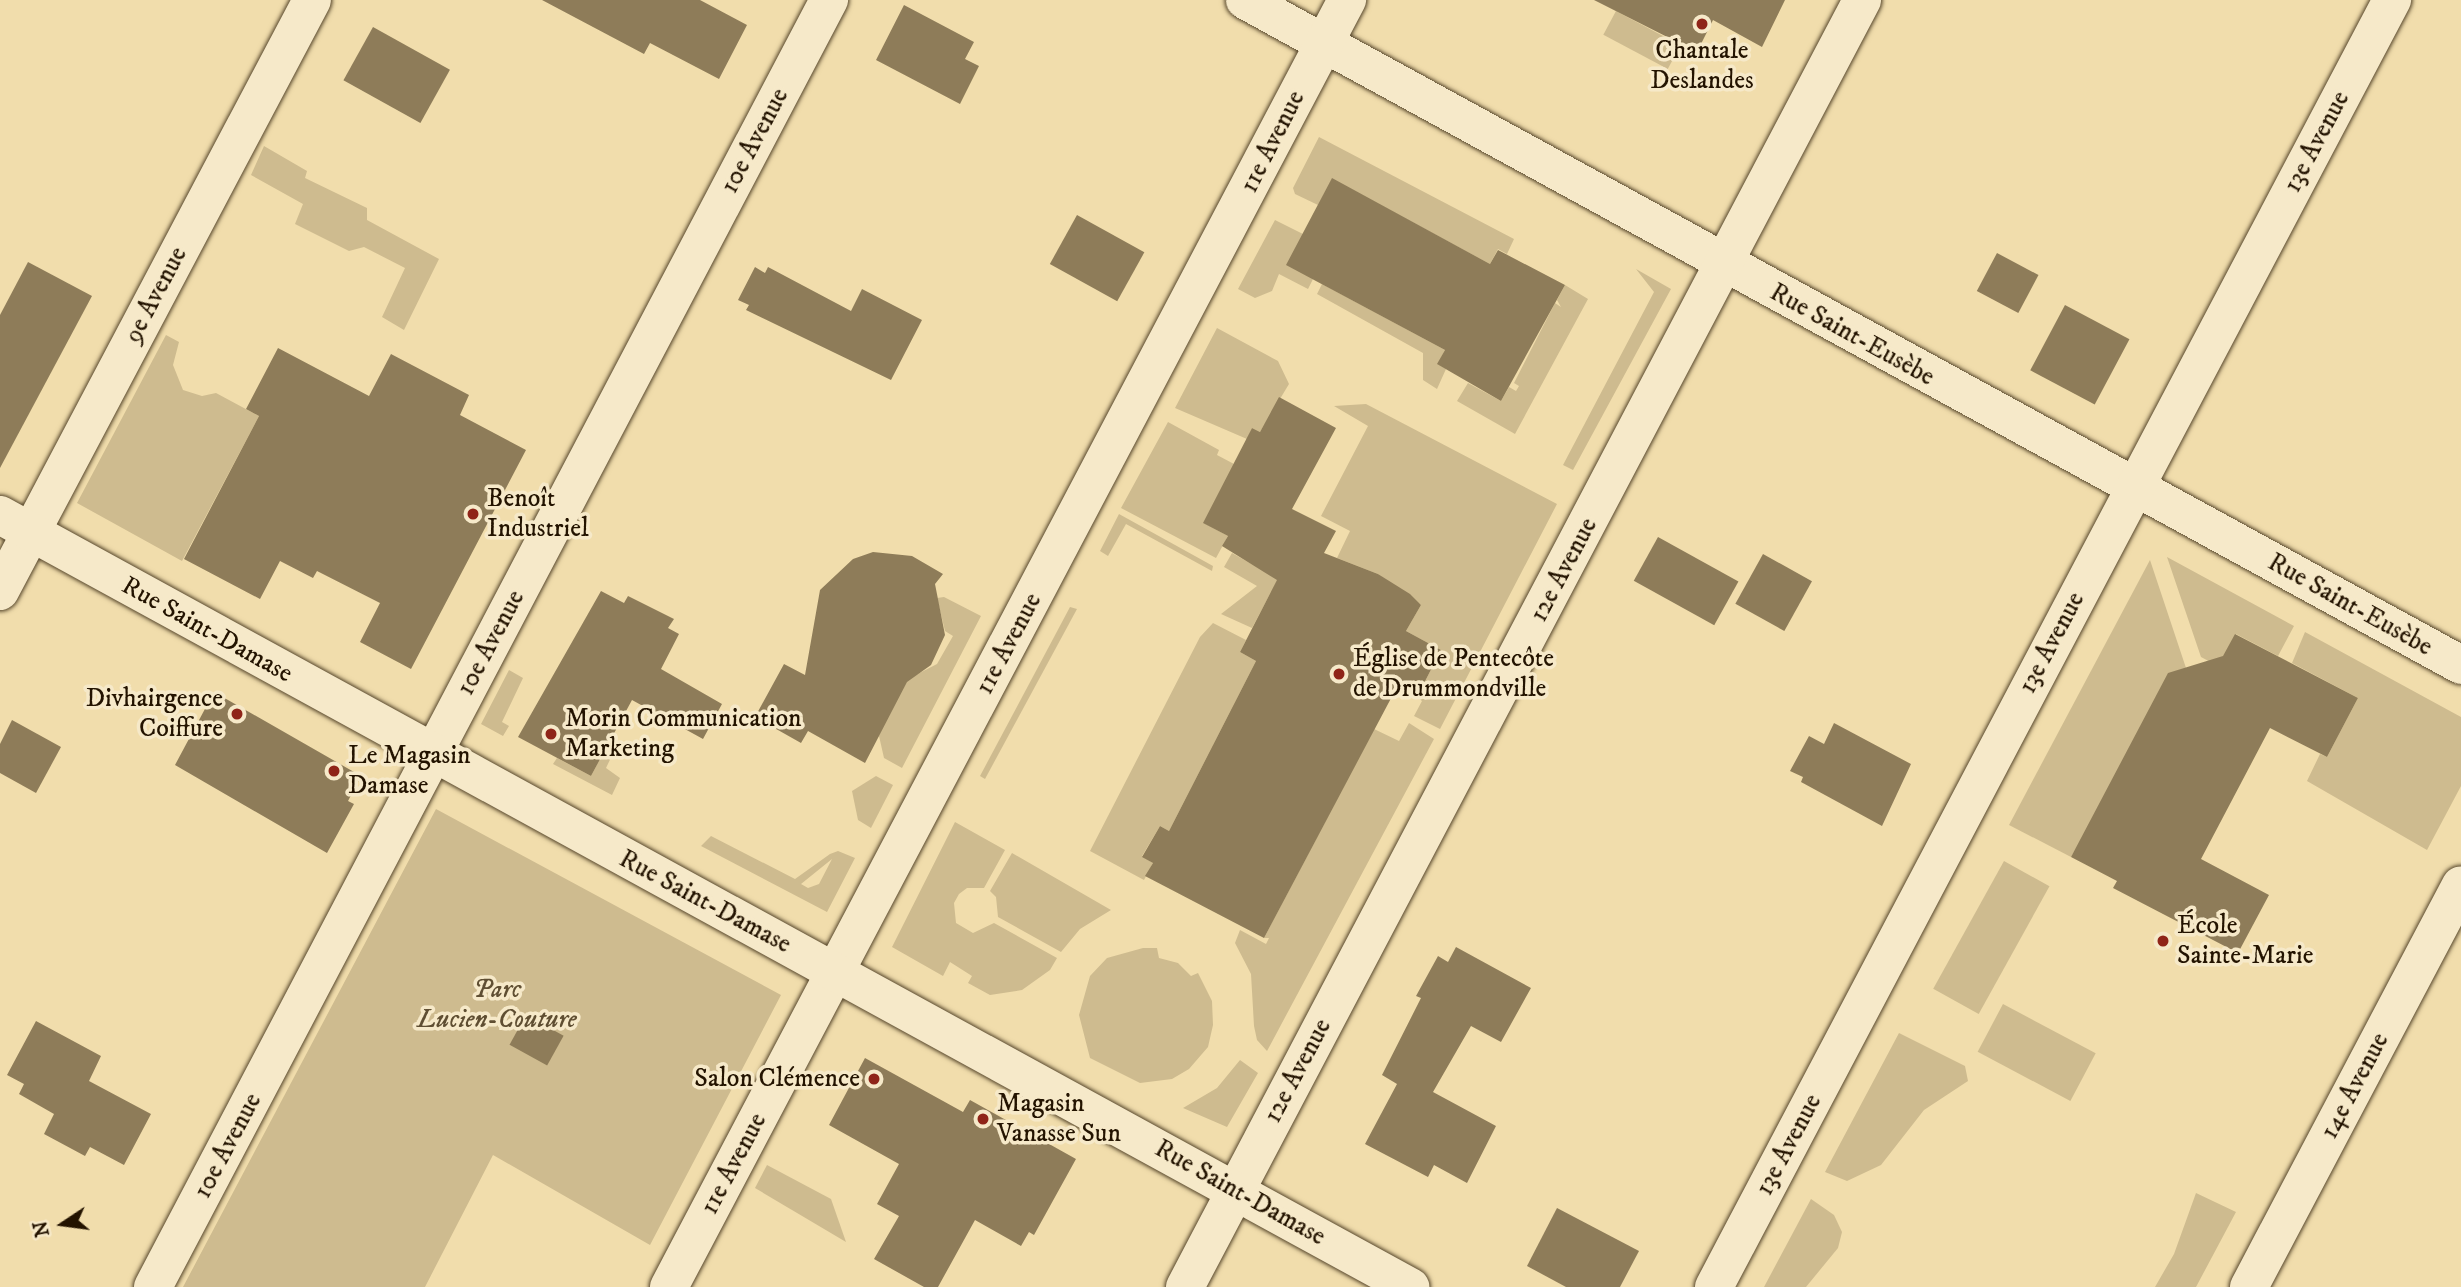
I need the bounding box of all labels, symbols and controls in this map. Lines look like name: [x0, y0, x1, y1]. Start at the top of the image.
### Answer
marker: Chantale Deslandes: [1694, 16, 1710, 32]
place label: Chantale Deslandes: [1650, 35, 1754, 96]
street label: 10e Avenue: [714, 83, 796, 199]
street label: 11e Avenue: [1234, 86, 1312, 198]
street label: 13e Avenue: [2277, 86, 2357, 198]
street label: 9e Avenue: [118, 242, 194, 348]
street label: Rue Saint-Eusèbe: [1764, 277, 1940, 393]
place label: Benoît Industriel: [487, 483, 589, 544]
marker: Benoît Industriel: [465, 506, 481, 522]
street label: 12e Avenue: [1524, 513, 1604, 627]
street label: Rue Saint-Eusèbe: [2262, 547, 2438, 663]
street label: Rue Saint-Damase: [116, 570, 298, 690]
street label: 10e Avenue: [450, 585, 532, 701]
street label: 13e Avenue: [2012, 587, 2092, 699]
street label: 11e Avenue: [969, 588, 1049, 700]
place label: Église de Pentecôte de Drummondville: [1353, 643, 1554, 704]
marker: Église de Pentecôte de Drummondville: [1331, 666, 1347, 682]
place label: Divhairgence Coiffure: [86, 683, 223, 744]
place label: Morin Communication Marketing: [565, 703, 802, 764]
marker: Divhairgence Coiffure: [229, 706, 245, 722]
marker: Morin Communication Marketing: [543, 726, 559, 742]
place label: Le Magasin Damase: [348, 740, 471, 802]
marker: Le Magasin Damase: [326, 763, 342, 779]
street label: Rue Saint-Damase: [614, 844, 796, 960]
place label: École Sainte-Marie: [2177, 910, 2313, 972]
marker: École Sainte-Marie: [2155, 933, 2171, 949]
park label: Parc Lucien-Couture: [417, 974, 577, 1036]
street label: 12e Avenue: [1258, 1014, 1338, 1128]
street label: 14e Avenue: [2314, 1028, 2396, 1144]
place label: Salon Clémence: [694, 1063, 860, 1095]
marker: Salon Clémence: [866, 1071, 882, 1087]
street label: 10e Avenue: [187, 1088, 269, 1204]
place label: Magasin Vanasse Sun: [997, 1088, 1121, 1150]
street label: 13e Avenue: [1749, 1089, 1829, 1201]
street label: 11e Avenue: [694, 1108, 774, 1220]
marker: Magasin Vanasse Sun: [975, 1111, 991, 1127]
street label: Rue Saint-Damase: [1149, 1133, 1331, 1253]
north arrow: [28, 1189, 98, 1259]
text: N: [29, 1219, 55, 1239]

